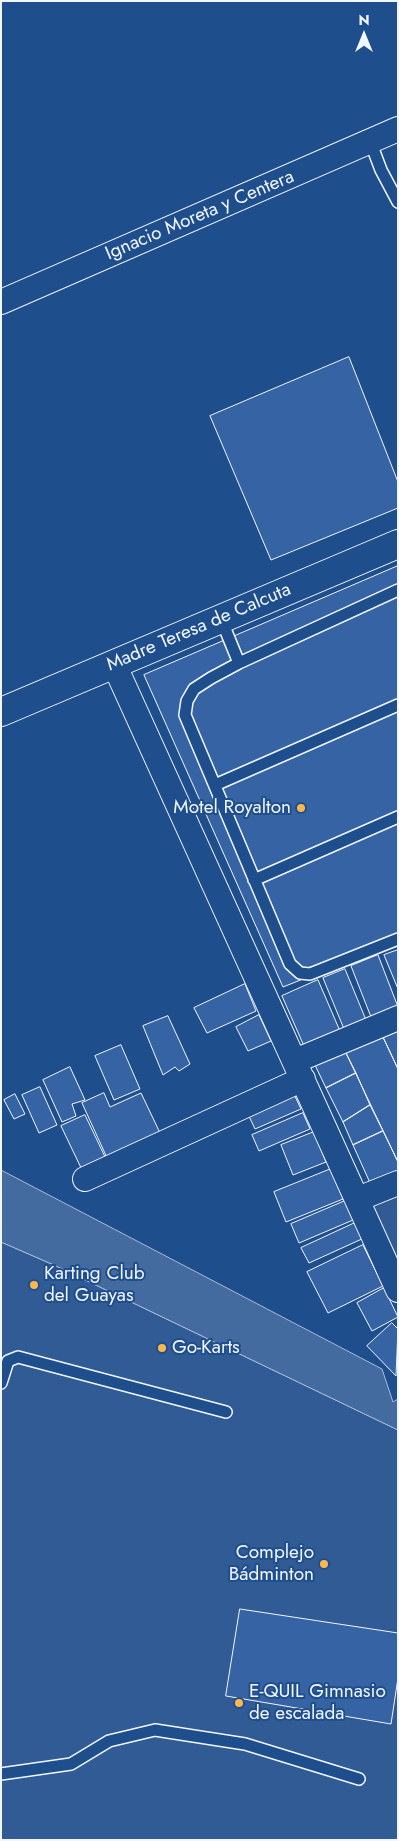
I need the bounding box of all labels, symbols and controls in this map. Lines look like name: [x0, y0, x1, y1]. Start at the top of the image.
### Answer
north arrow: [339, 10, 389, 60]
text: N: [358, 10, 370, 30]
street label: Ignacio Moreta y Centera: [102, 166, 298, 266]
street label: Madre Teresa de Calcuta: [103, 579, 295, 677]
place label: Motel Royalton: [173, 797, 291, 819]
marker: Motel Royalton: [295, 802, 307, 814]
place label: Karting Club del Guayas: [44, 1263, 145, 1307]
marker: Karting Club del Guayas: [28, 1279, 40, 1291]
place label: Go-Karts: [172, 1337, 240, 1359]
marker: Go-Karts: [156, 1342, 168, 1354]
place label: Complejo Bádminton: [229, 1542, 314, 1586]
marker: Complejo Bádminton: [318, 1558, 330, 1570]
place label: E-QUIL Gimnasio de escalada: [249, 1681, 386, 1725]
marker: E-QUIL Gimnasio de escalada: [233, 1697, 245, 1709]

